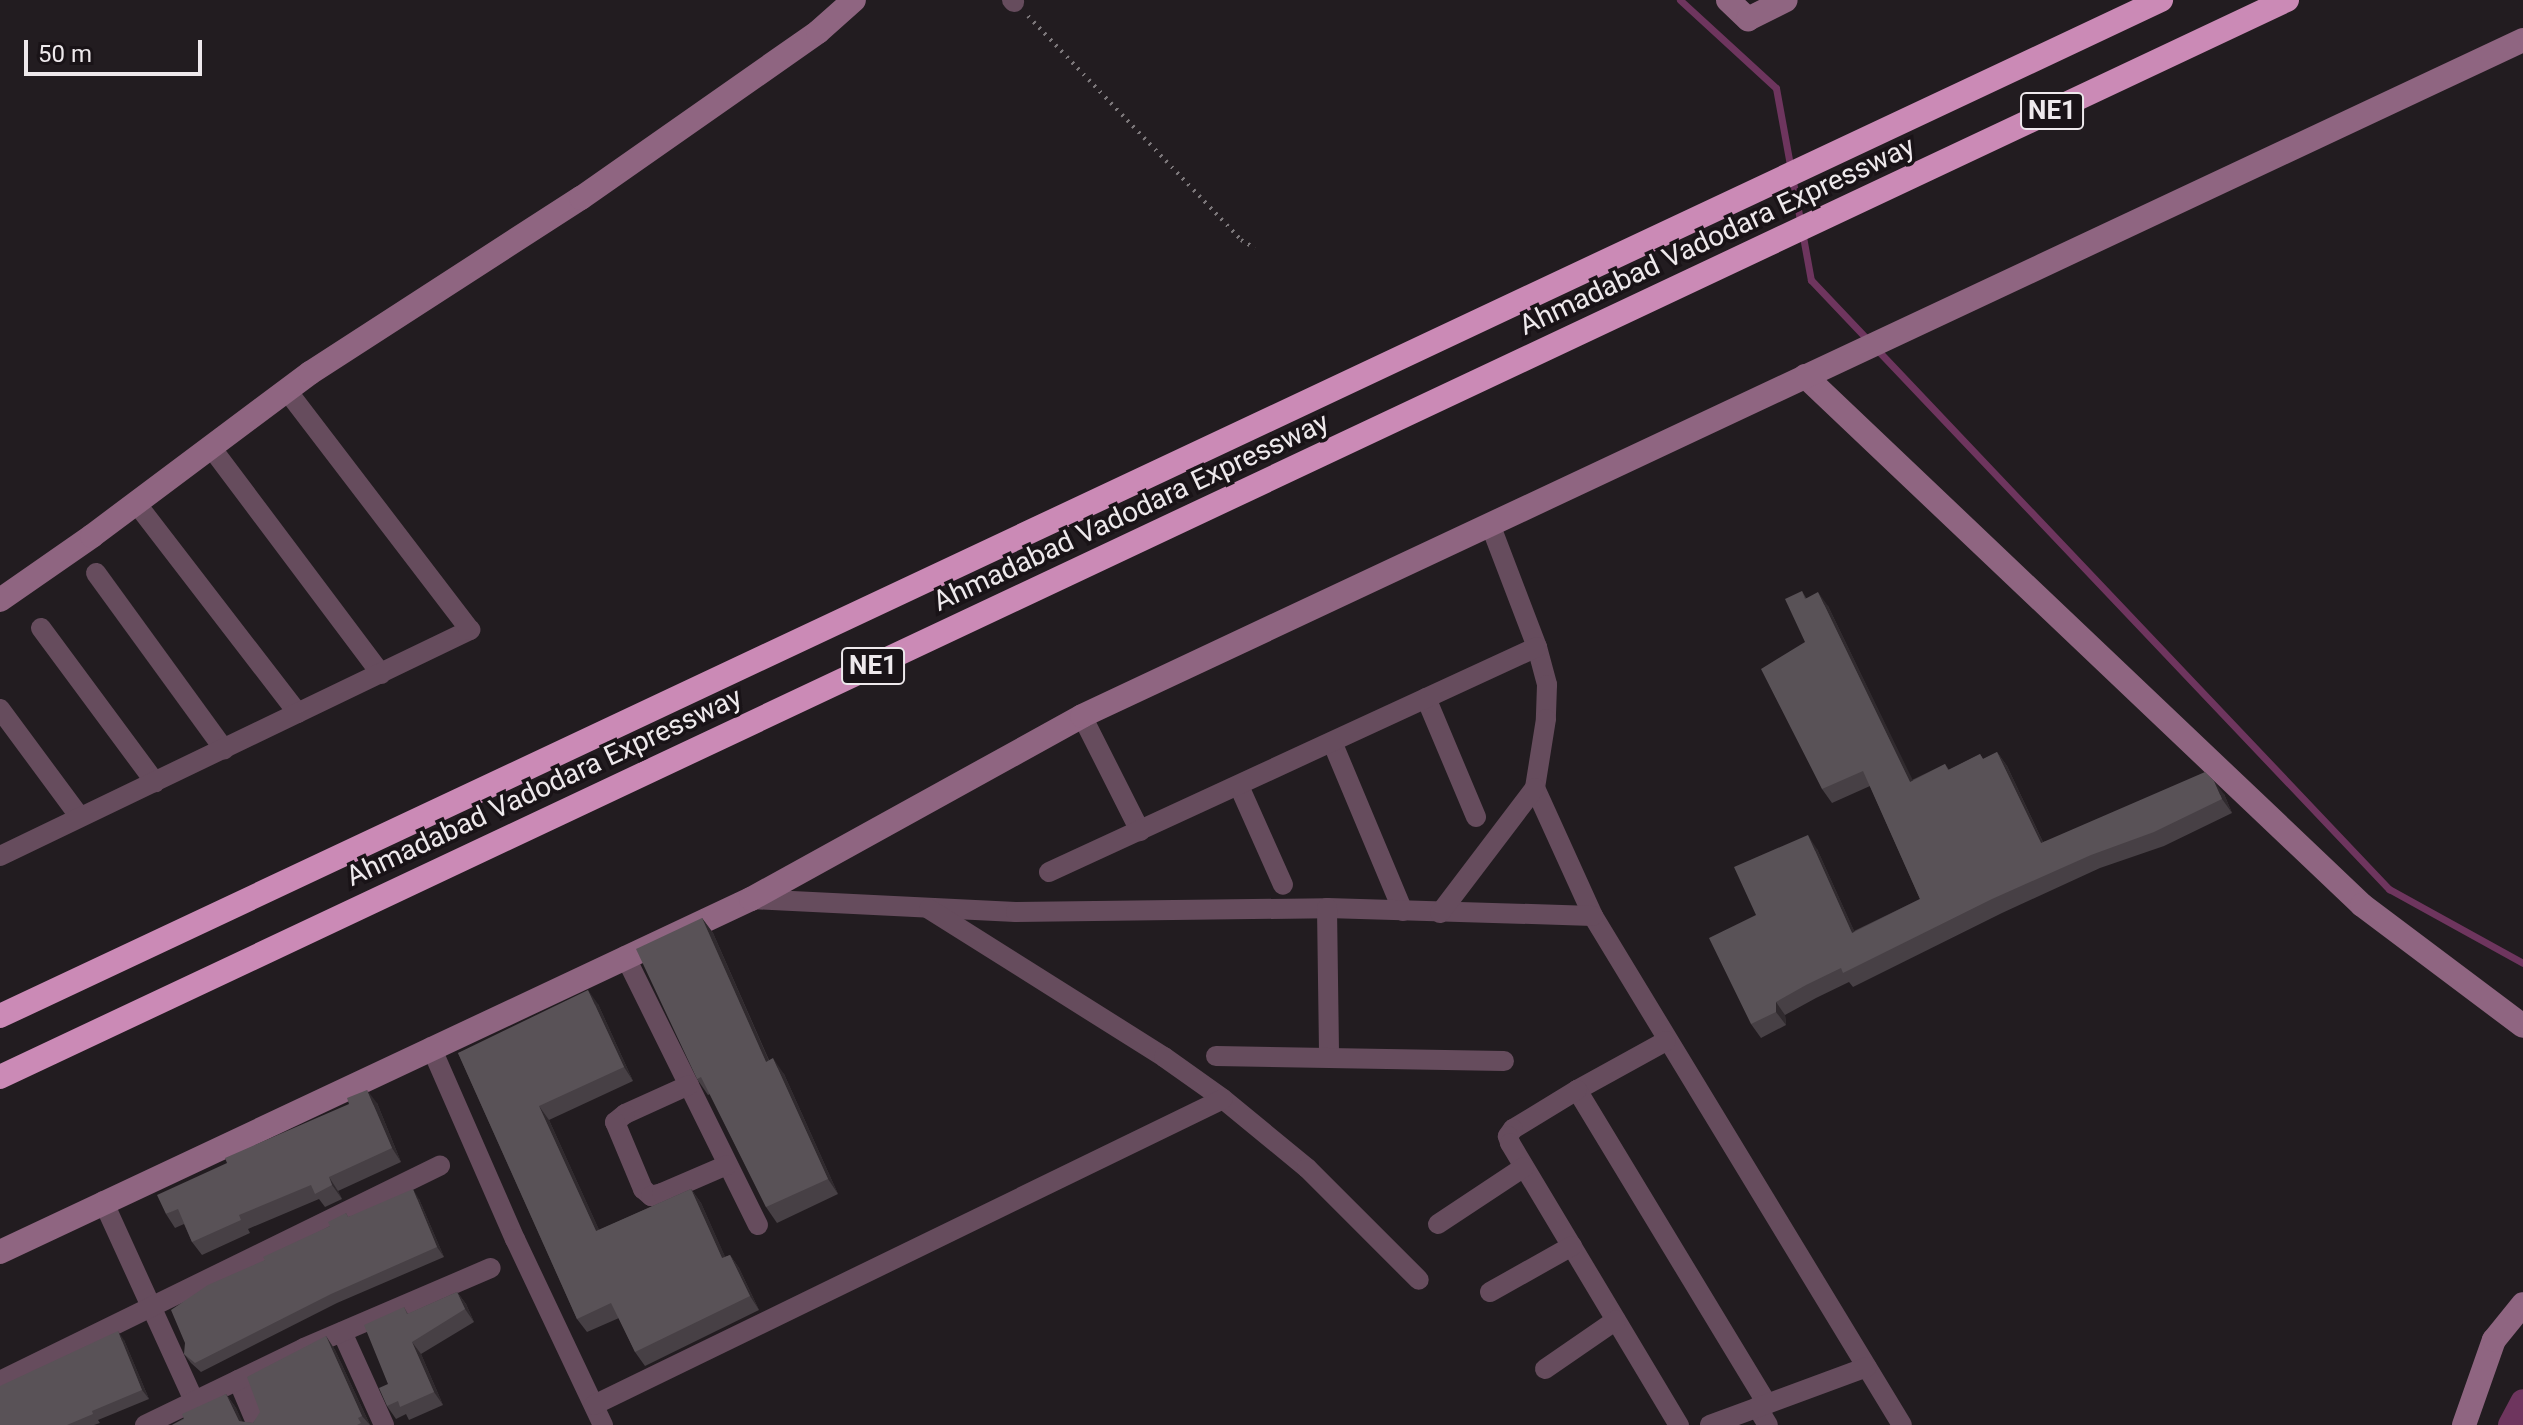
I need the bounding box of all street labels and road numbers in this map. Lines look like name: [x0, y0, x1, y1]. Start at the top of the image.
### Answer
road number: NE1: [2020, 89, 2084, 133]
street label: Ahmadabad Vadodara Expressway: [1514, 129, 1920, 343]
street label: Ahmadabad Vadodara Expressway: [928, 405, 1334, 619]
road number: NE1: [841, 644, 905, 688]
street label: Ahmadabad Vadodara Expressway: [341, 680, 747, 894]

